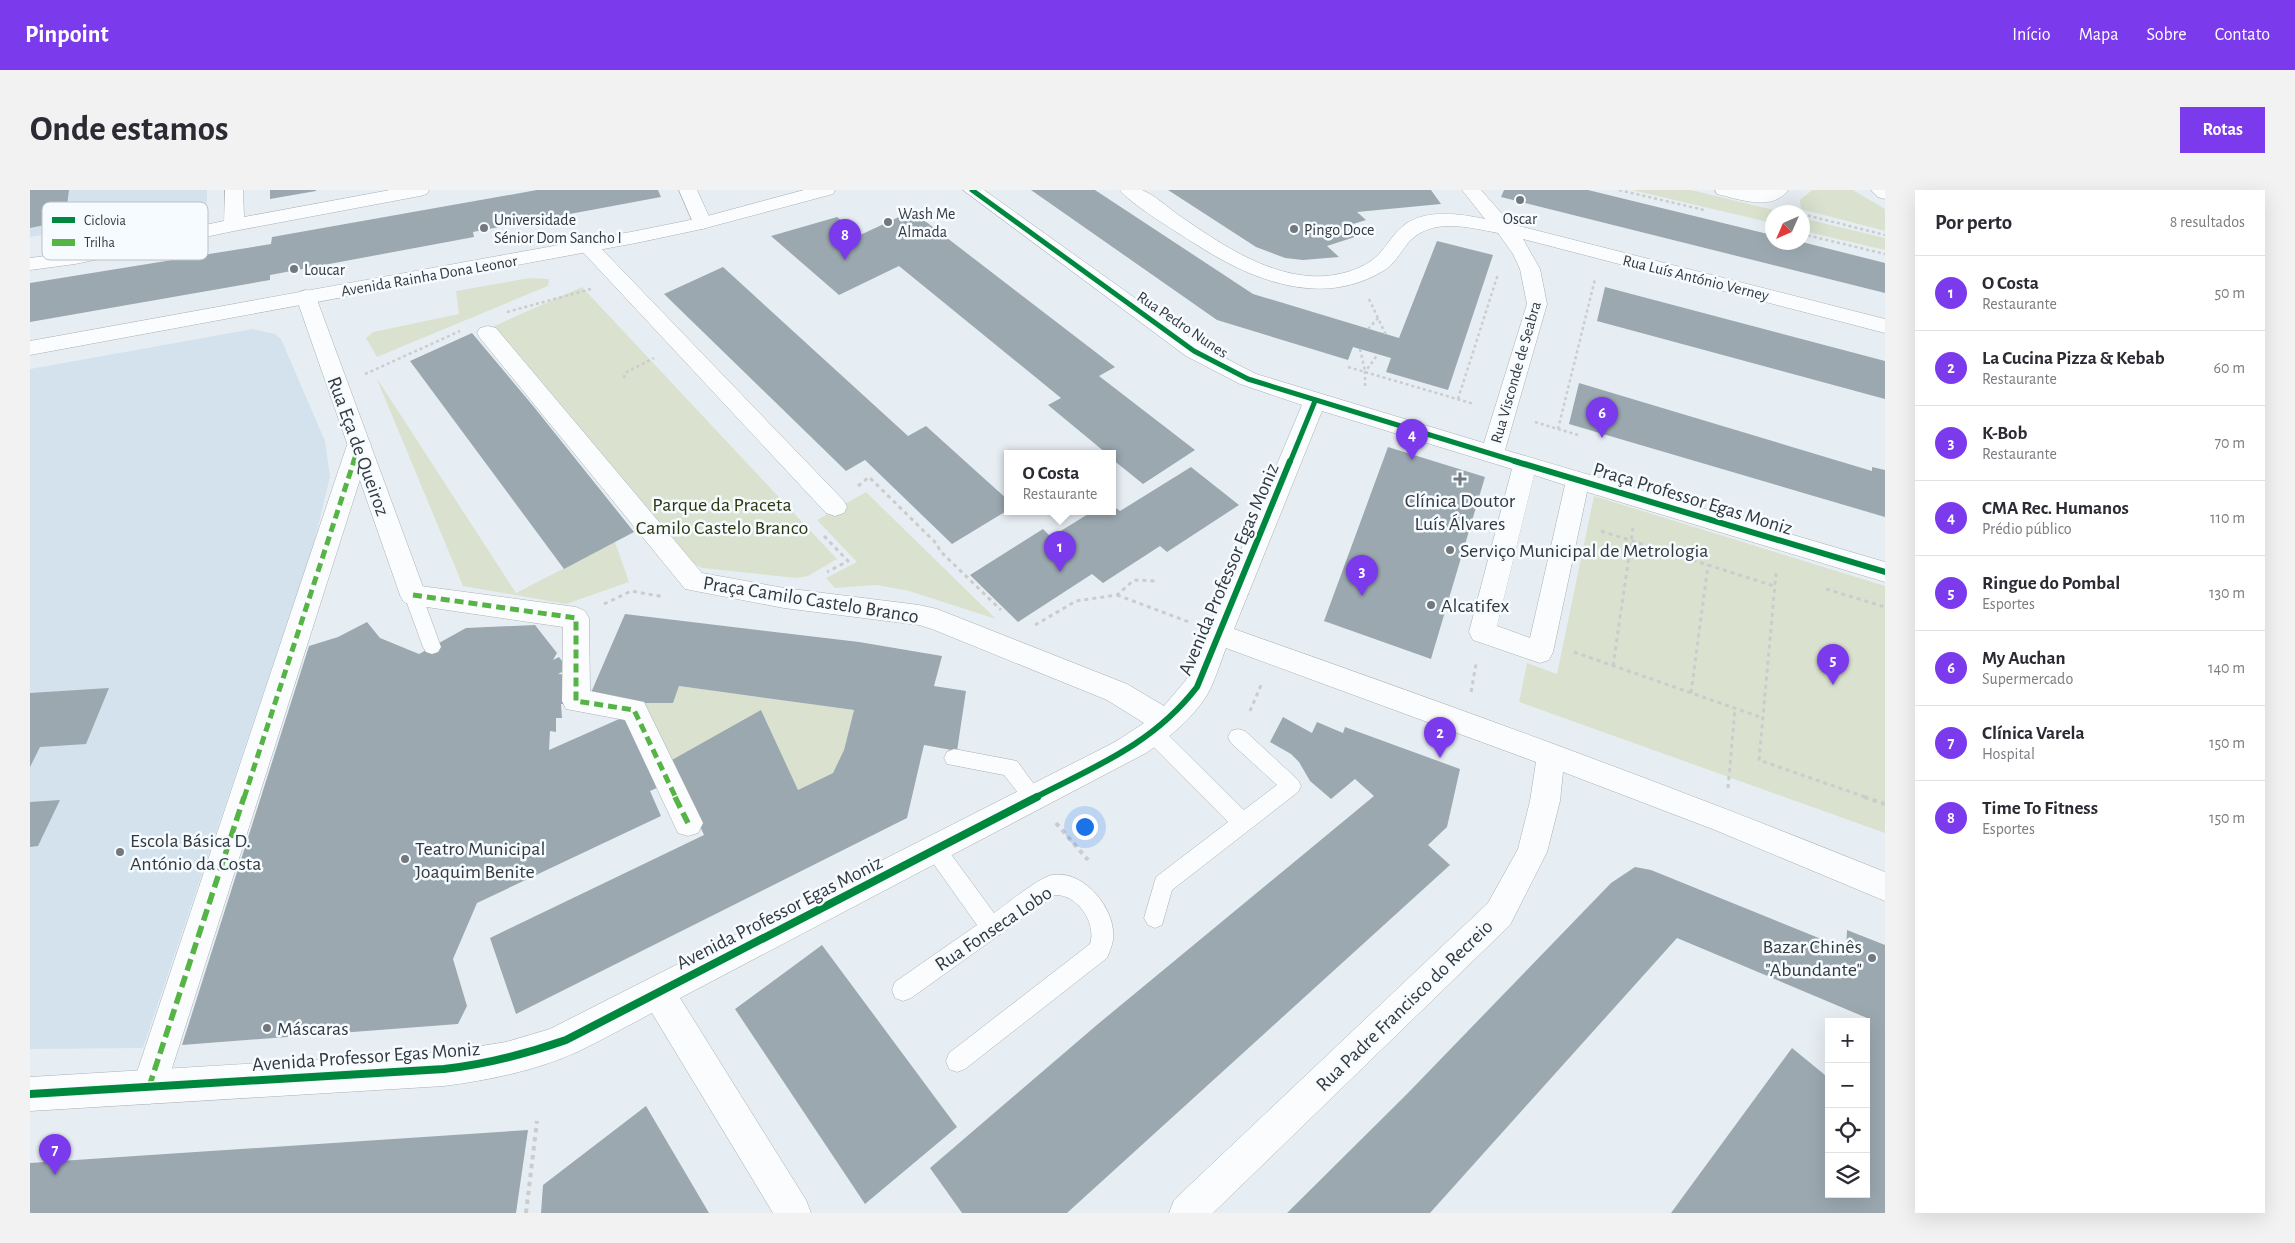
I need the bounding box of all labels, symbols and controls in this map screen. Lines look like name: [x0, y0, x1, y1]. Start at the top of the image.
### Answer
text: Pinpoint: [25, 23, 109, 47]
text: Início: [2012, 26, 2051, 44]
text: Mapa: [2079, 26, 2119, 44]
text: Sobre: [2147, 26, 2187, 44]
text: Contato: [2215, 26, 2270, 44]
button: Rotas: [2180, 107, 2265, 153]
text: Onde estamos: [30, 112, 229, 147]
marker: Oscar: [1514, 194, 1526, 206]
legend: [42, 202, 208, 260]
north arrow: [1765, 205, 1810, 250]
place label: Wash Me Almada: [898, 206, 955, 240]
place label: Oscar: [1503, 211, 1538, 227]
place label: Universidade Sénior Dom Sancho I: [494, 212, 622, 246]
text: Por perto: [1935, 212, 2012, 233]
text: Ciclovia: [84, 214, 127, 228]
text: 8 resultados: [2170, 214, 2245, 230]
marker: Wash Me Almada: [882, 216, 894, 228]
pin: 8: [829, 219, 861, 260]
marker: Universidade Sénior Dom Sancho I: [478, 222, 490, 234]
place label: Pingo Doce: [1304, 222, 1374, 238]
marker: Pingo Doce: [1288, 223, 1300, 235]
text: Trilha: [84, 236, 116, 250]
street label: Avenida Rainha Dona Leonor: [340, 252, 519, 299]
street label: Rua Luís António Verney: [1621, 252, 1771, 305]
place label: Loucar: [304, 262, 346, 278]
marker: Loucar: [288, 263, 300, 275]
text: O Costa: [1982, 274, 2039, 293]
text: 1: [1948, 285, 1954, 301]
text: 50 m: [2214, 285, 2245, 301]
street label: Rua Pedro Nunes: [1134, 289, 1231, 361]
text: Restaurante: [1982, 296, 2057, 312]
street label: Rua Visconde de Seabra: [1488, 300, 1544, 445]
text: La Cucina Pizza & Kebab: [1982, 349, 2165, 368]
text: 2: [1947, 360, 1955, 376]
text: 60 m: [2214, 360, 2245, 376]
text: Restaurante: [1982, 371, 2057, 387]
street label: Rua Eça de Queiroz: [324, 374, 393, 519]
pin: 6: [1586, 397, 1618, 438]
pin: 4: [1396, 419, 1428, 460]
text: K-Bob: [1982, 424, 2027, 443]
text: 3: [1948, 435, 1954, 451]
text: 70 m: [2214, 435, 2245, 451]
text: Restaurante: [1982, 446, 2057, 462]
popup: [1004, 450, 1116, 515]
street label: Praça Professor Egas Moniz: [1591, 459, 1795, 539]
street label: Avenida Professor Egas Moniz: [1175, 460, 1283, 678]
text: O Costa: [1023, 464, 1079, 483]
marker: Clínica Doutor Luís Álvares: [1453, 472, 1467, 486]
text: Restaurante: [1023, 486, 1097, 502]
place label: Clínica Doutor Luís Álvares: [1405, 491, 1516, 534]
park label: Parque da Praceta Camilo Castelo Branco: [636, 495, 808, 538]
text: CMA Rec. Humanos: [1982, 499, 2129, 518]
text: 4: [1947, 510, 1955, 526]
text: 110 m: [2210, 510, 2245, 526]
text: Prédio público: [1982, 521, 2072, 537]
pin: 1: [1044, 531, 1076, 572]
place label: Serviço Municipal de Metrologia: [1460, 541, 1709, 561]
marker: Serviço Municipal de Metrologia: [1444, 544, 1456, 556]
pin: 3: [1346, 555, 1378, 596]
street label: Praça Camilo Castelo Branco: [702, 573, 920, 627]
text: Ringue do Pombal: [1982, 574, 2120, 593]
text: 5: [1948, 585, 1954, 601]
text: 130 m: [2209, 585, 2245, 601]
place label: Alcatifex: [1441, 596, 1509, 616]
text: Esportes: [1982, 596, 2035, 612]
marker: Alcatifex: [1425, 599, 1437, 611]
pin: 5: [1817, 644, 1849, 685]
text: My Auchan: [1982, 649, 2066, 668]
text: 6: [1947, 660, 1955, 676]
text: 140 m: [2208, 660, 2245, 676]
text: Supermercado: [1982, 671, 2073, 687]
pin: 2: [1424, 717, 1456, 758]
text: Clínica Varela: [1982, 724, 2085, 743]
text: 7: [1948, 735, 1954, 751]
text: 150 m: [2209, 735, 2245, 751]
text: Hospital: [1982, 746, 2035, 762]
text: Time To Fitness: [1982, 799, 2098, 818]
text: 8: [1947, 810, 1955, 826]
text: 150 m: [2209, 810, 2245, 826]
your location: [1072, 814, 1098, 840]
text: Esportes: [1982, 821, 2035, 837]
place label: Escola Básica D. António da Costa: [130, 831, 261, 874]
place label: Teatro Municipal Joaquim Benite: [415, 839, 545, 882]
marker: Escola Básica D. António da Costa: [114, 846, 126, 858]
street label: Avenida Professor Egas Moniz: [673, 852, 886, 974]
marker: Teatro Municipal Joaquim Benite: [399, 853, 411, 865]
street label: Rua Fonseca Lobo: [932, 883, 1056, 975]
street label: Rua Padre Francisco do Recreio: [1312, 916, 1497, 1095]
place label: Bazar Chinês "Abundante": [1762, 937, 1862, 980]
marker: Bazar Chinês "Abundante": [1866, 952, 1878, 964]
map controls: [1825, 1018, 1870, 1198]
button: +: [1825, 1018, 1870, 1063]
place label: Máscaras: [277, 1019, 349, 1039]
marker: Máscaras: [261, 1022, 273, 1034]
street label: Avenida Professor Egas Moniz: [251, 1039, 481, 1075]
button: −: [1825, 1063, 1870, 1108]
button: locate: [1825, 1108, 1870, 1153]
pin: 7: [39, 1134, 71, 1175]
button: layers: [1825, 1153, 1870, 1198]

